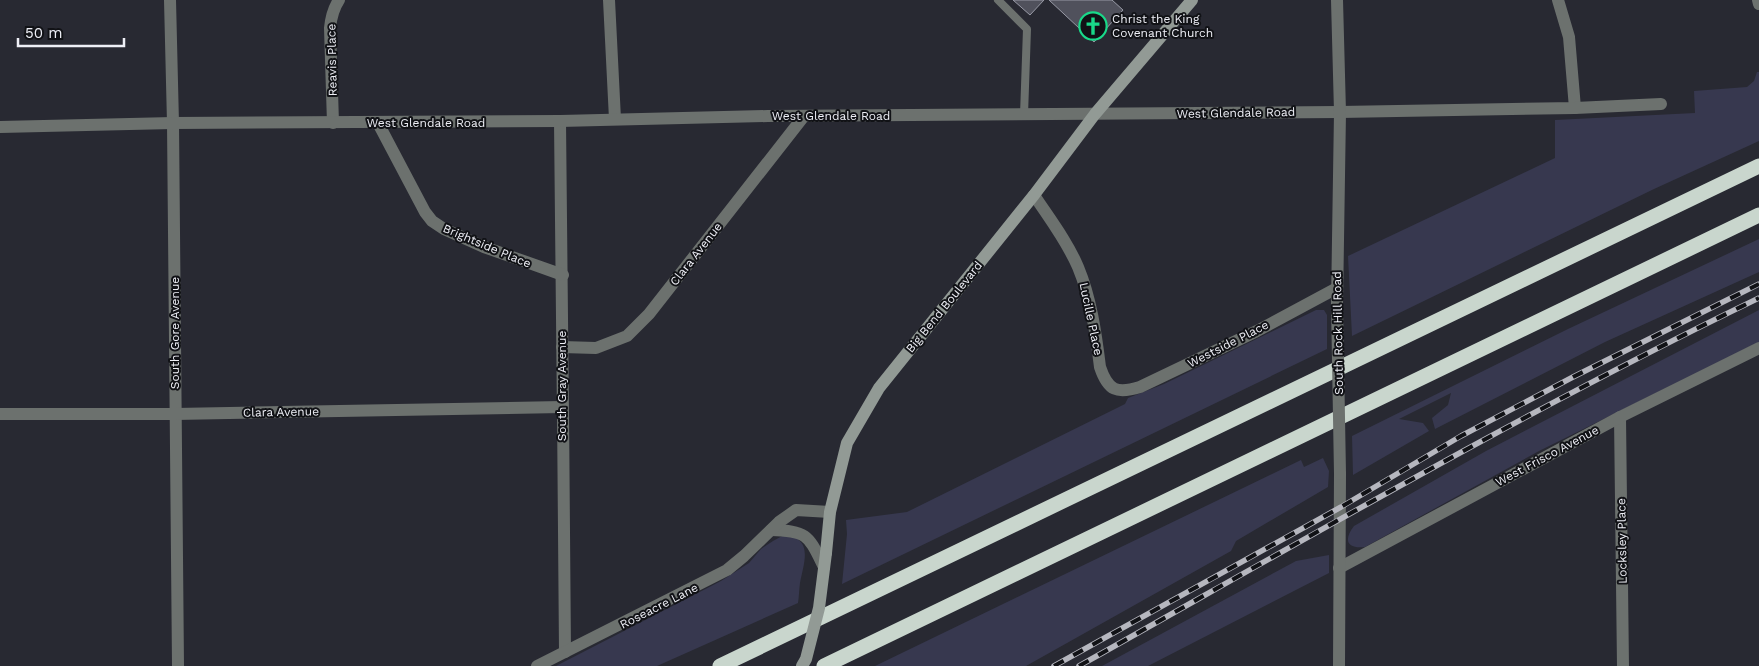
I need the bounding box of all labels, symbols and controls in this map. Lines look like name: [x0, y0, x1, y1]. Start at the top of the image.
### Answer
church icon: Christ the King Covenant Church: [1078, 11, 1108, 41]
place label: Christ the King Covenant Church: [1112, 12, 1213, 40]
scale bar: [18, 15, 124, 47]
text: 50 m: [25, 24, 62, 42]
street label: Reavis Place: [324, 24, 340, 96]
street label: West Glendale Road: [1177, 105, 1295, 121]
street label: West Glendale Road: [772, 109, 890, 123]
street label: West Glendale Road: [367, 116, 485, 130]
street label: Clara Avenue: [667, 220, 725, 288]
street label: Brightside Place: [441, 221, 533, 271]
street label: Big Bend Boulevard: [903, 259, 985, 355]
street label: South Rock Hill Road: [1330, 271, 1346, 395]
street label: South Gore Avenue: [168, 277, 182, 389]
street label: Lucille Place: [1076, 281, 1106, 357]
street label: Westside Place: [1185, 318, 1271, 370]
street label: South Gray Avenue: [555, 331, 569, 441]
street label: Clara Avenue: [243, 404, 319, 420]
street label: West Frisco Avenue: [1493, 423, 1601, 489]
street label: Locksley Place: [1614, 498, 1630, 584]
street label: Roseacre Lane: [618, 580, 700, 632]

